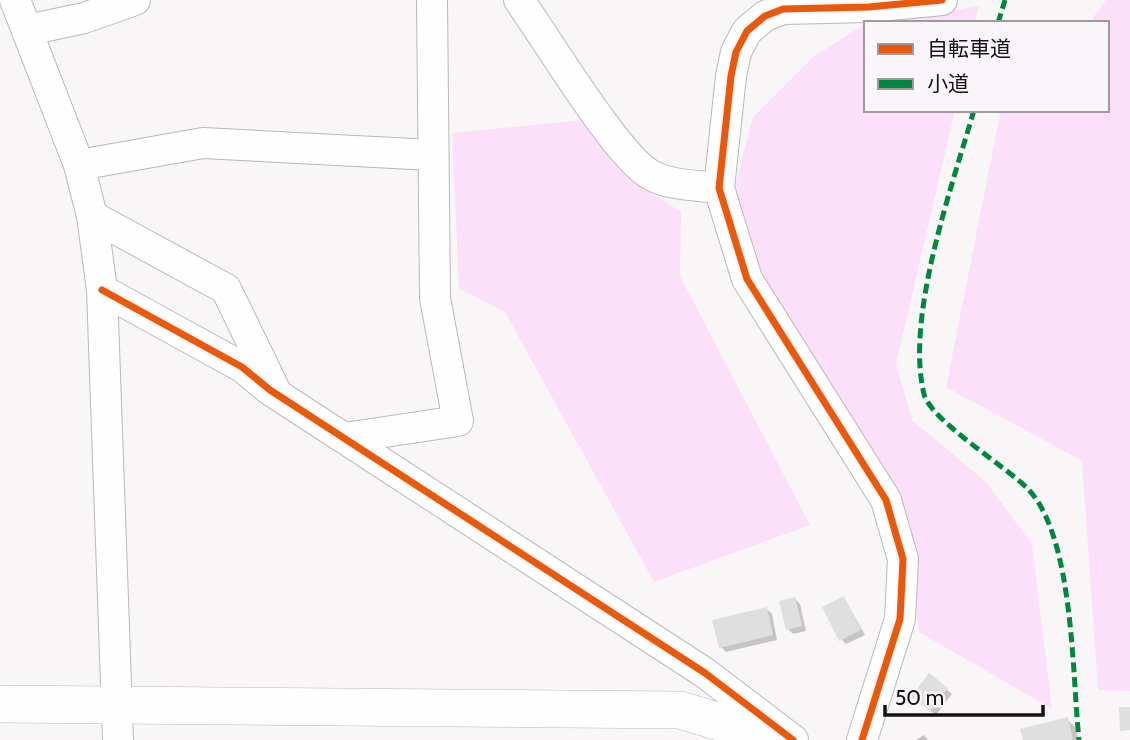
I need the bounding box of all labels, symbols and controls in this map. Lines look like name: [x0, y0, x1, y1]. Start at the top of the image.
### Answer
legend: [864, 21, 1109, 112]
text: 自転車道: [927, 36, 1011, 61]
text: 小道: [927, 71, 969, 96]
scale bar: [885, 674, 1042, 718]
text: 50 m: [895, 685, 944, 710]

